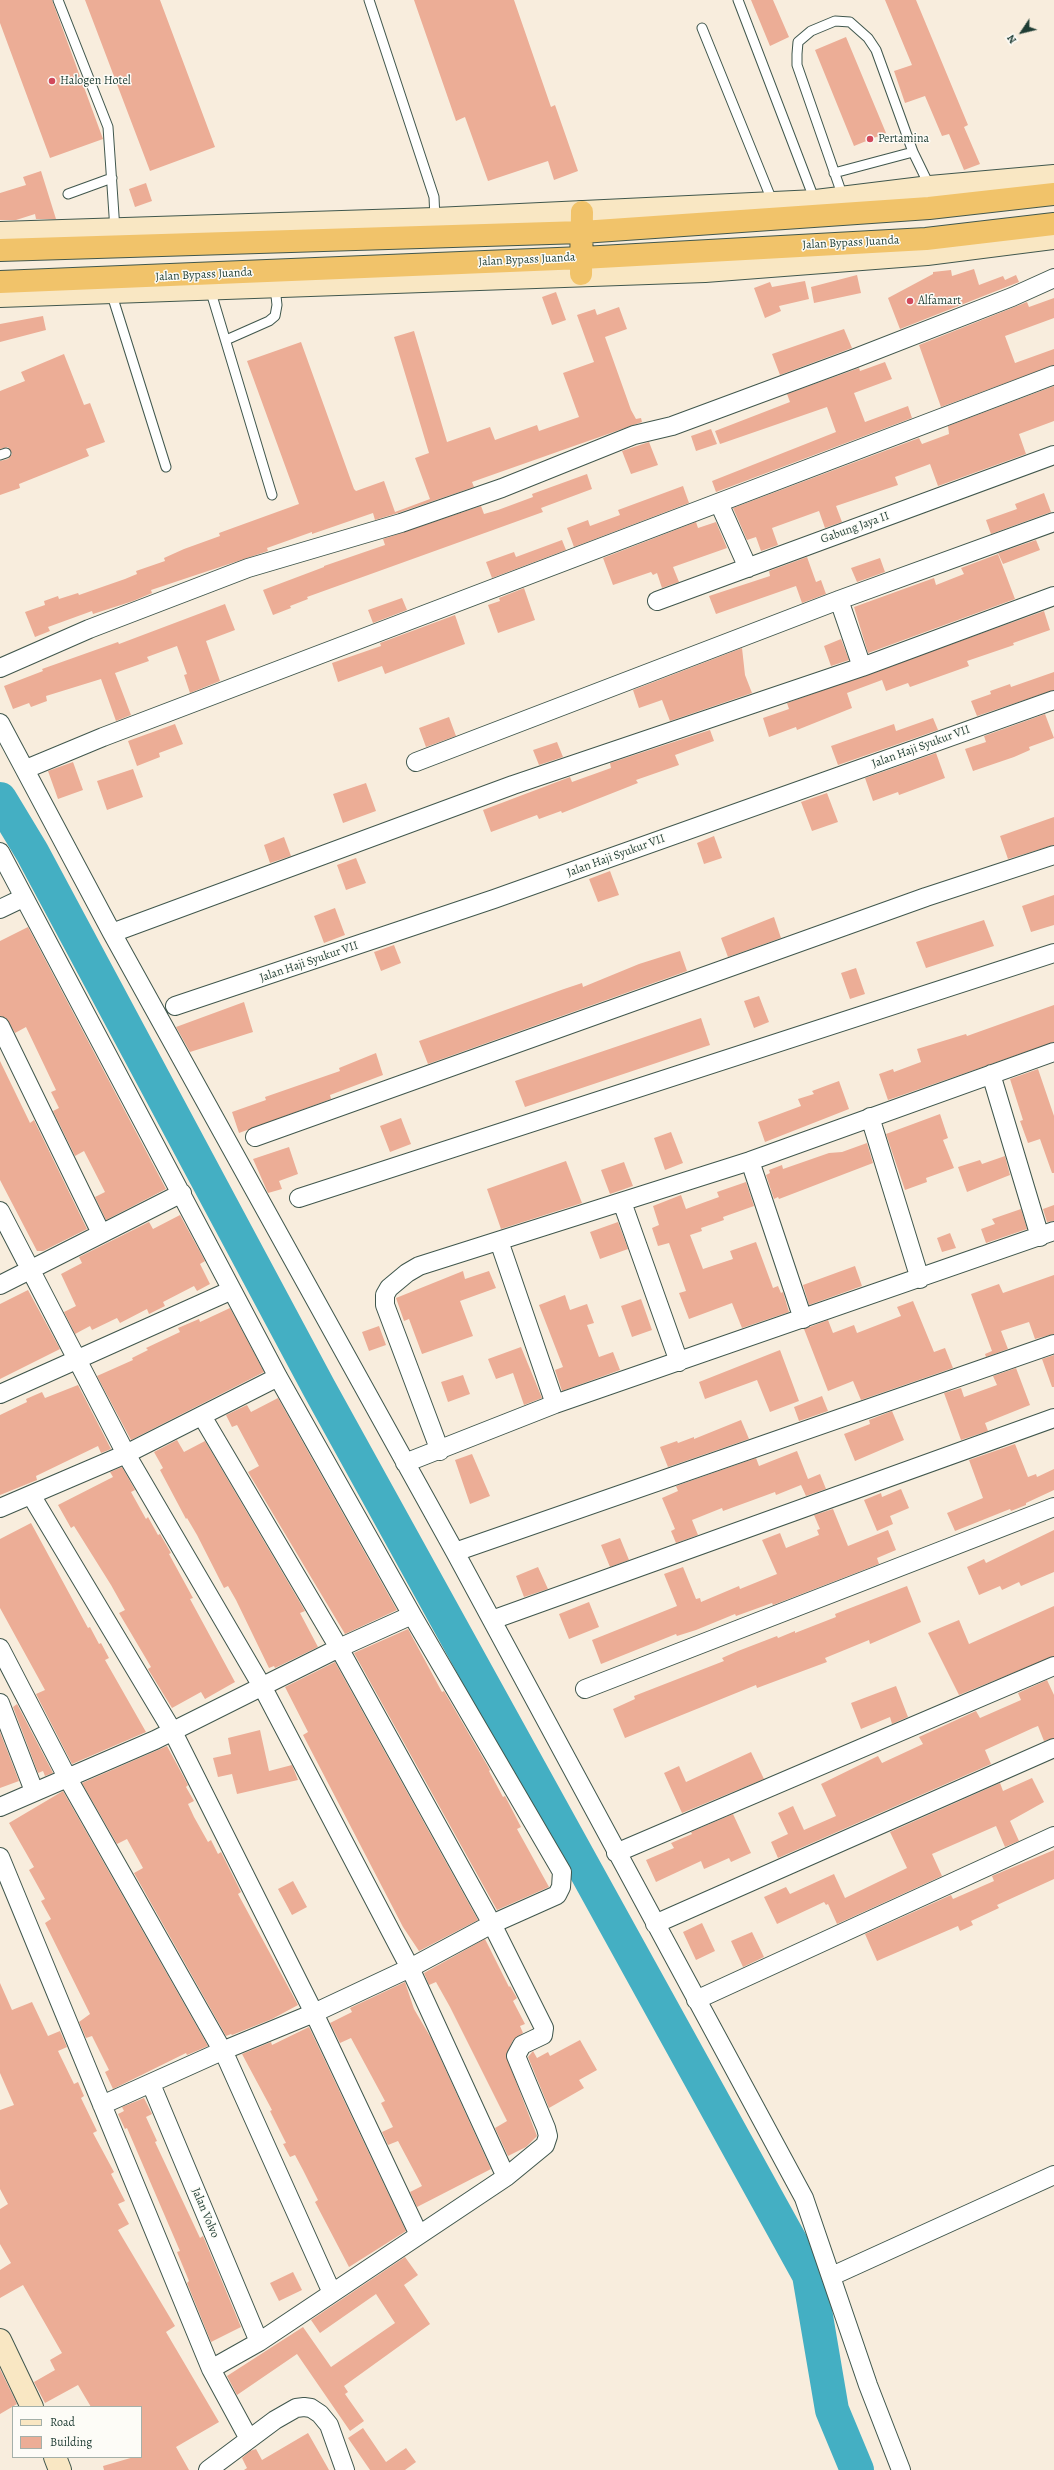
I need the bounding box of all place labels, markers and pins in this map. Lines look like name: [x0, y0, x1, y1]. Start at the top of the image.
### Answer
place label: Halogen Hotel: [60, 74, 131, 88]
marker: Halogen Hotel: [47, 76, 57, 86]
place label: Pertamina: [878, 132, 929, 146]
marker: Pertamina: [865, 134, 875, 144]
place label: Alfamart: [918, 294, 961, 308]
marker: Alfamart: [905, 296, 915, 306]

